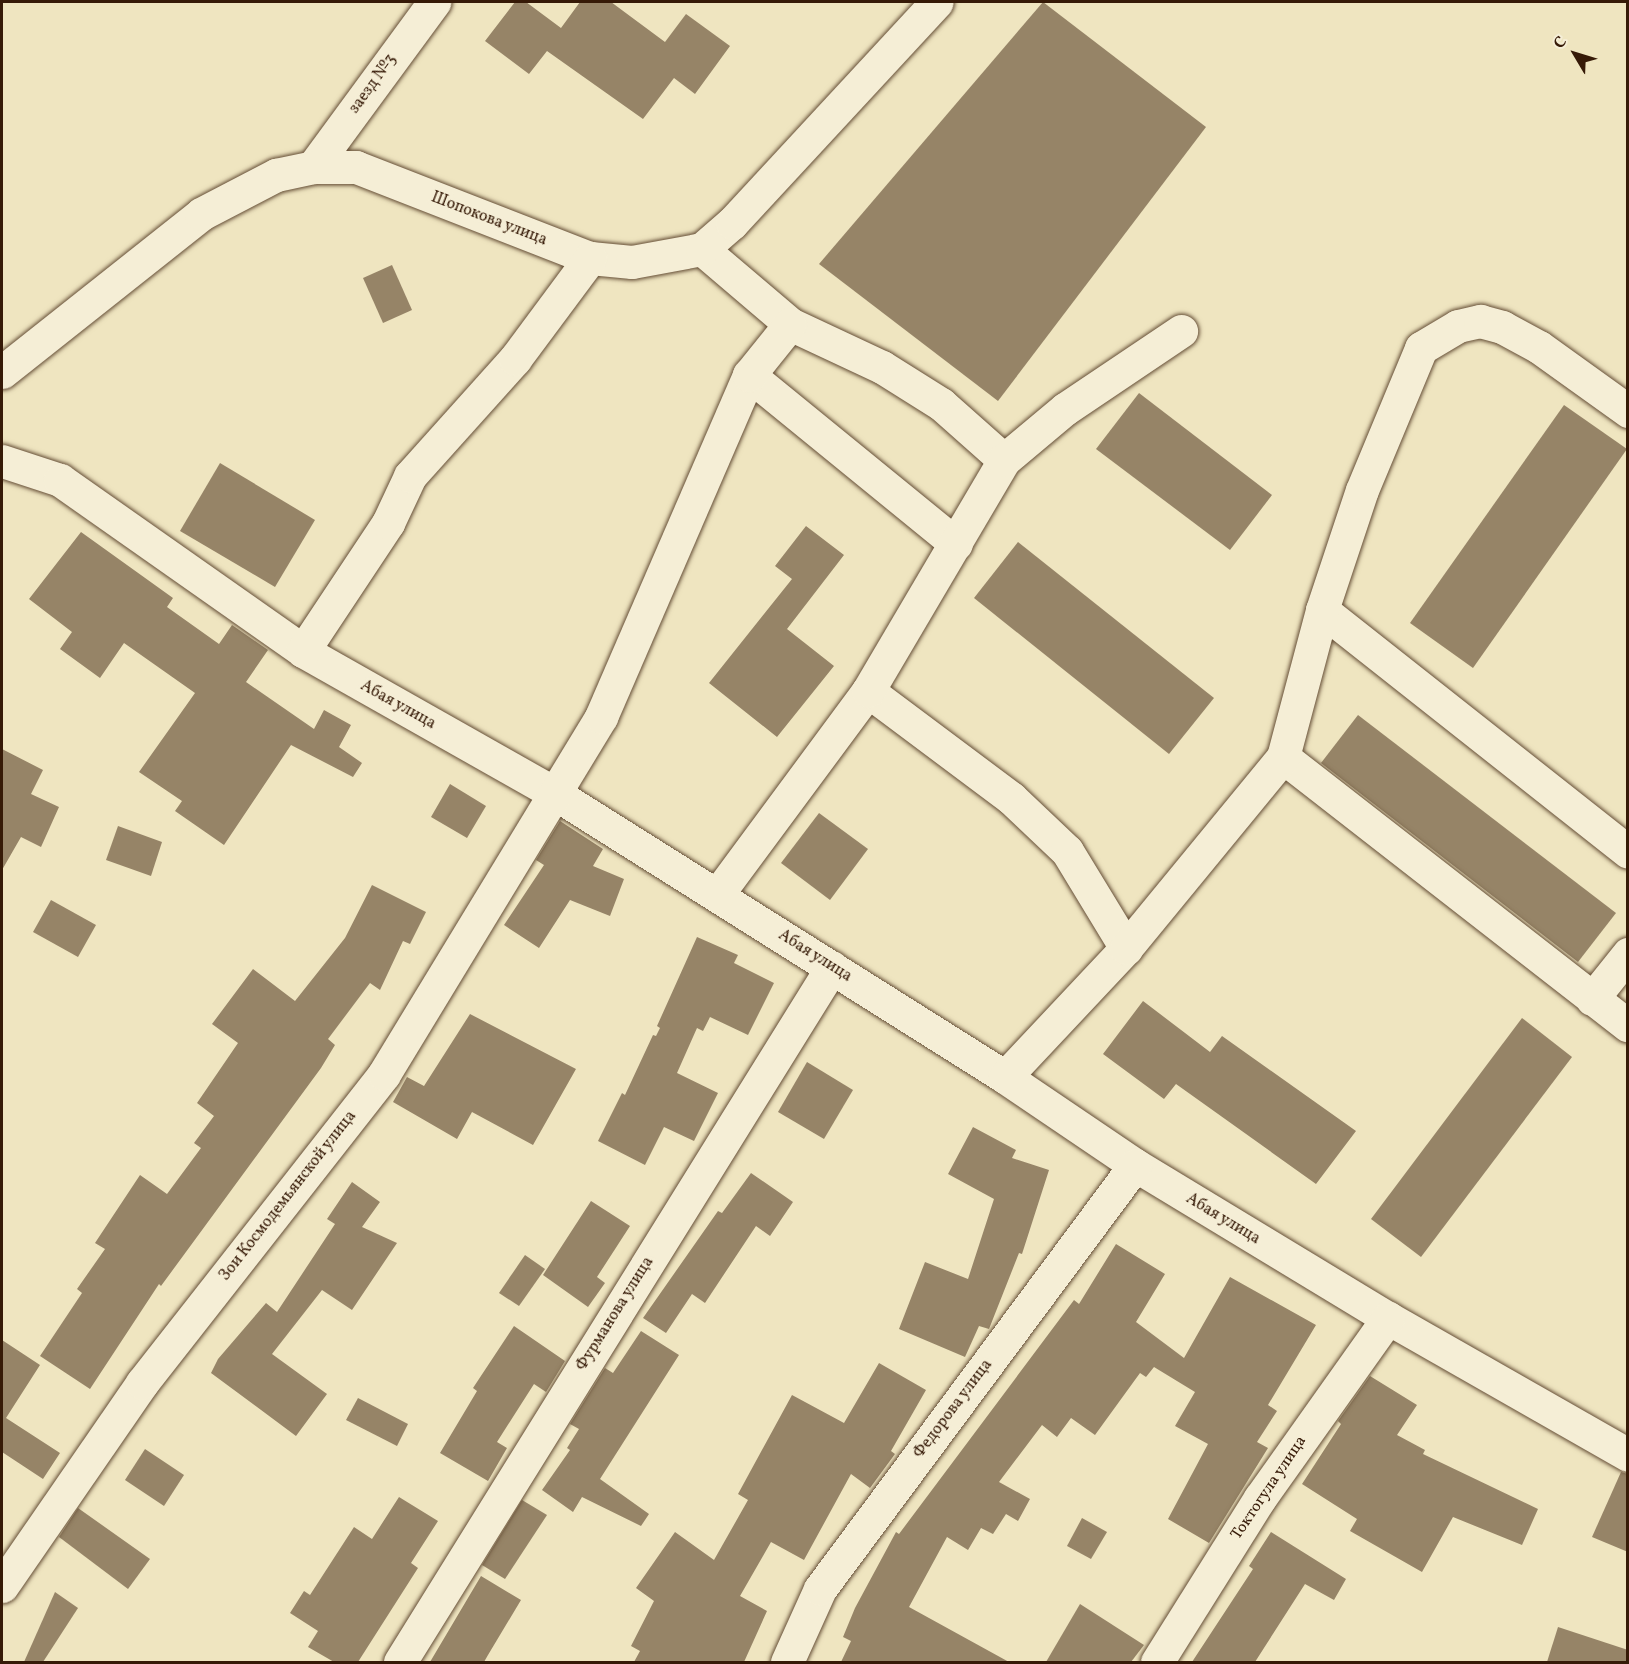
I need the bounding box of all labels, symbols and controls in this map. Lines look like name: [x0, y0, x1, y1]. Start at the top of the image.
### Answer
north arrow: [1545, 24, 1605, 84]
text: С: [1549, 32, 1573, 54]
street label: заезд №3: [345, 51, 401, 117]
street label: Шопокова улица: [428, 188, 550, 250]
street label: Абая улица: [357, 676, 439, 734]
street label: Абая улица: [774, 926, 856, 986]
street label: Зои Космодемьянской улица: [215, 1107, 361, 1285]
street label: Абая улица: [1182, 1189, 1264, 1249]
street label: Фурманова улица: [572, 1253, 658, 1375]
street label: Федорова улица: [909, 1355, 997, 1463]
street label: Токтогула улица: [1227, 1432, 1311, 1544]

